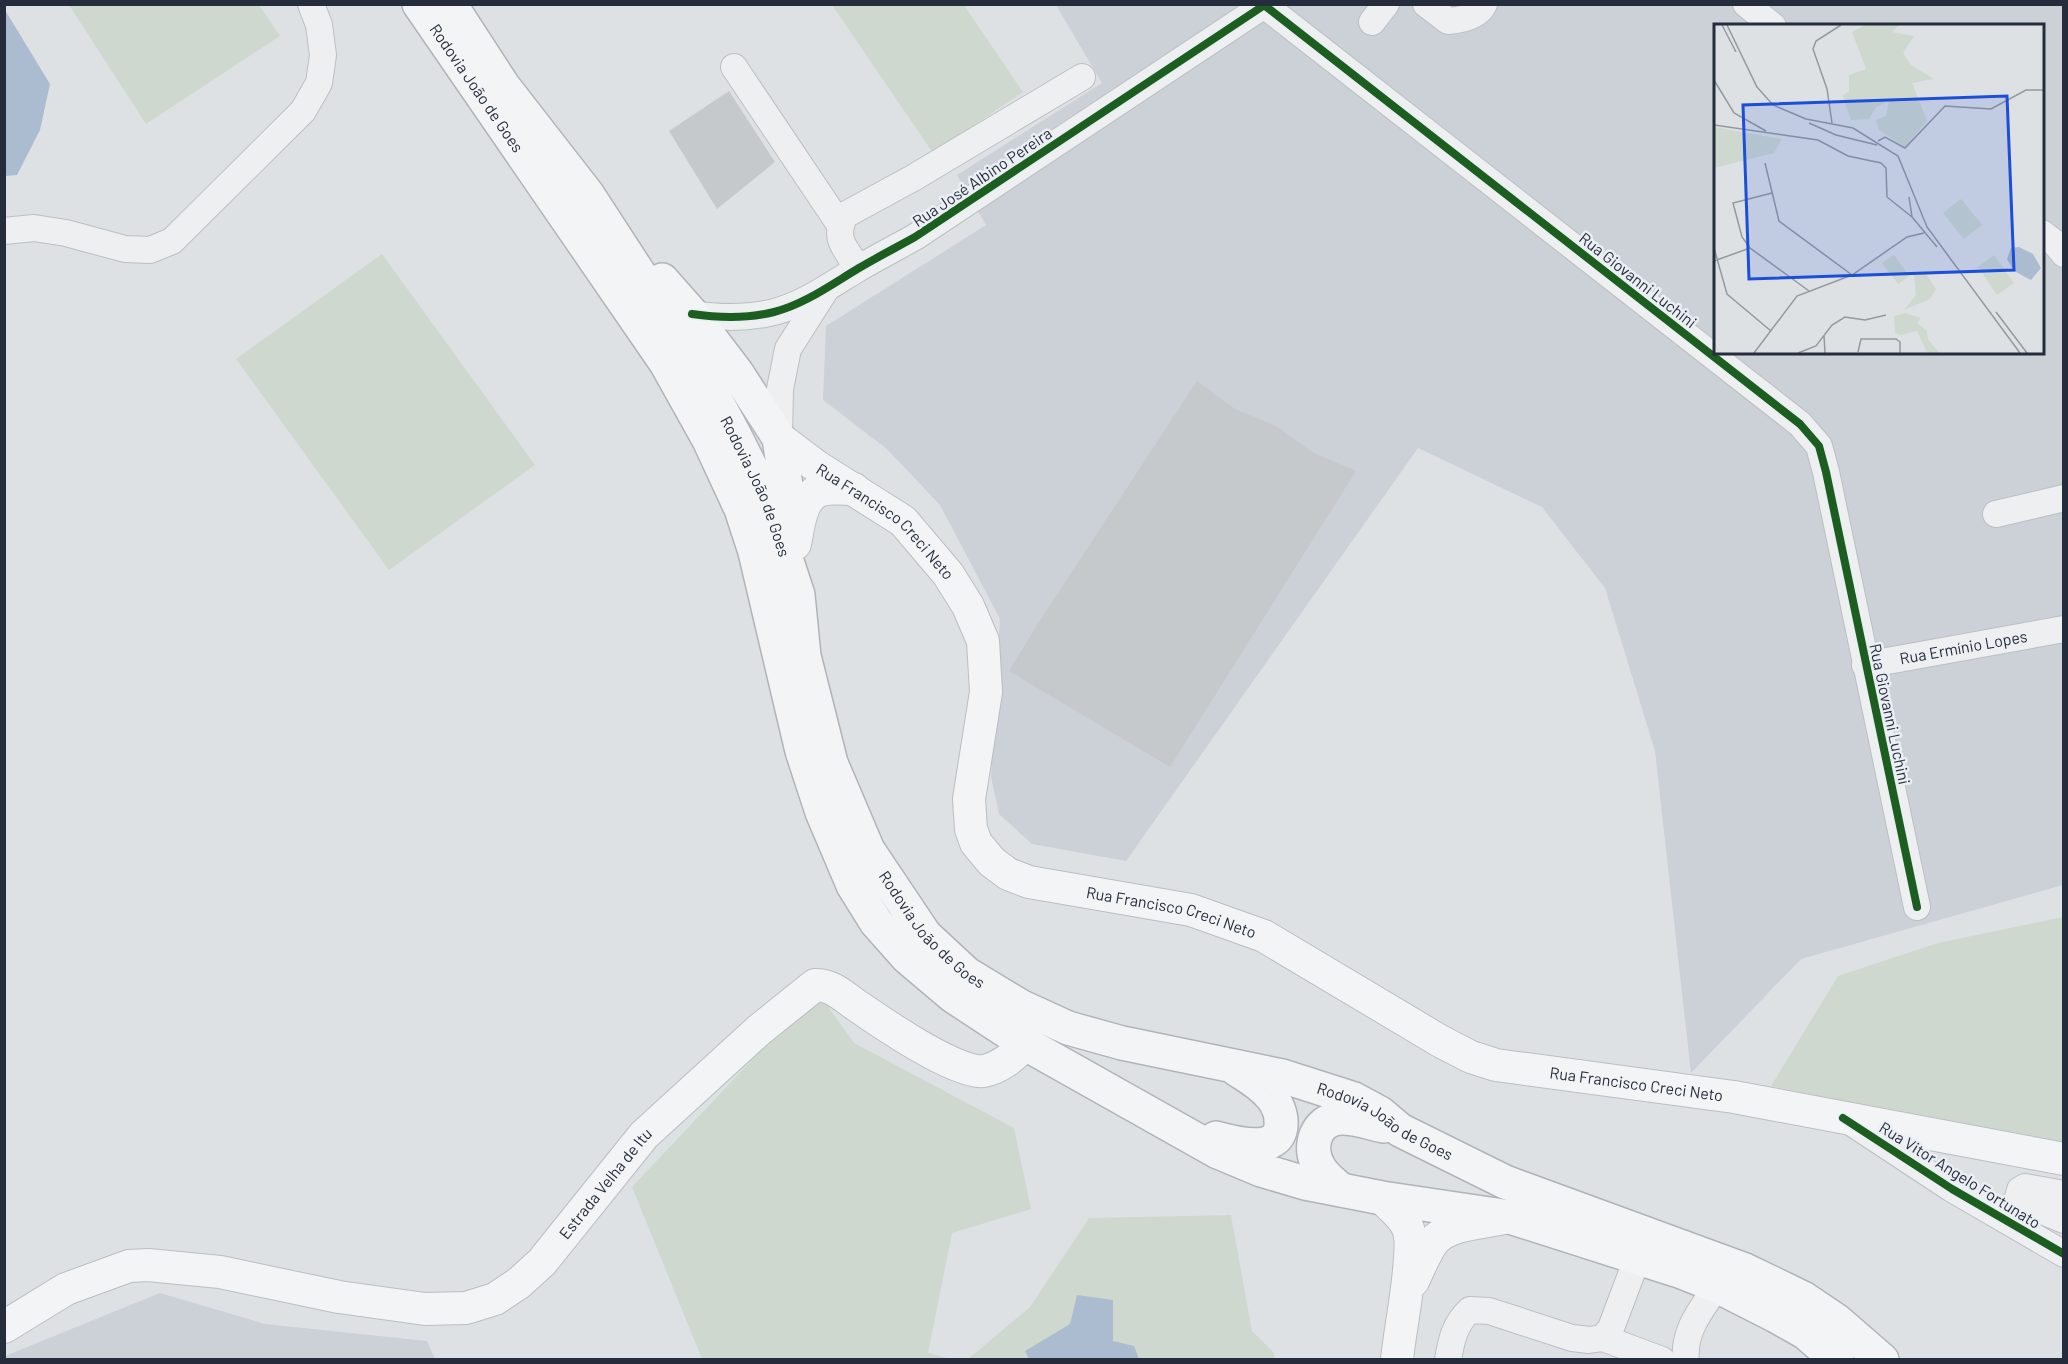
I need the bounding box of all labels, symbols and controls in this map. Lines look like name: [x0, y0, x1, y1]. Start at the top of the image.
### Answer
street label: Rodovia João de Goes: [426, 20, 528, 156]
inset map: [1714, 24, 2044, 354]
street label: Rua José Albino Pereira: [909, 123, 1055, 230]
street label: Rua Giovanni Luchini: [1576, 228, 1701, 331]
street label: Rodovia João de Goes: [717, 413, 795, 559]
street label: Rua Francisco Creci Neto: [813, 459, 959, 583]
street label: Rua Ermínio Lopes: [1898, 626, 2029, 668]
street label: Rua Giovanni Luchini: [1866, 642, 1915, 786]
street label: Rodovia João de Goes: [876, 867, 989, 992]
street label: Rua Francisco Creci Neto: [1085, 882, 1259, 941]
street label: Rua Francisco Creci Neto: [1549, 1062, 1724, 1104]
street label: Rodovia João de Goes: [1315, 1078, 1456, 1164]
street label: Rua Vitor Angelo Fortunato: [1876, 1117, 2044, 1232]
street label: Estrada Velha de Itu: [555, 1123, 655, 1242]

